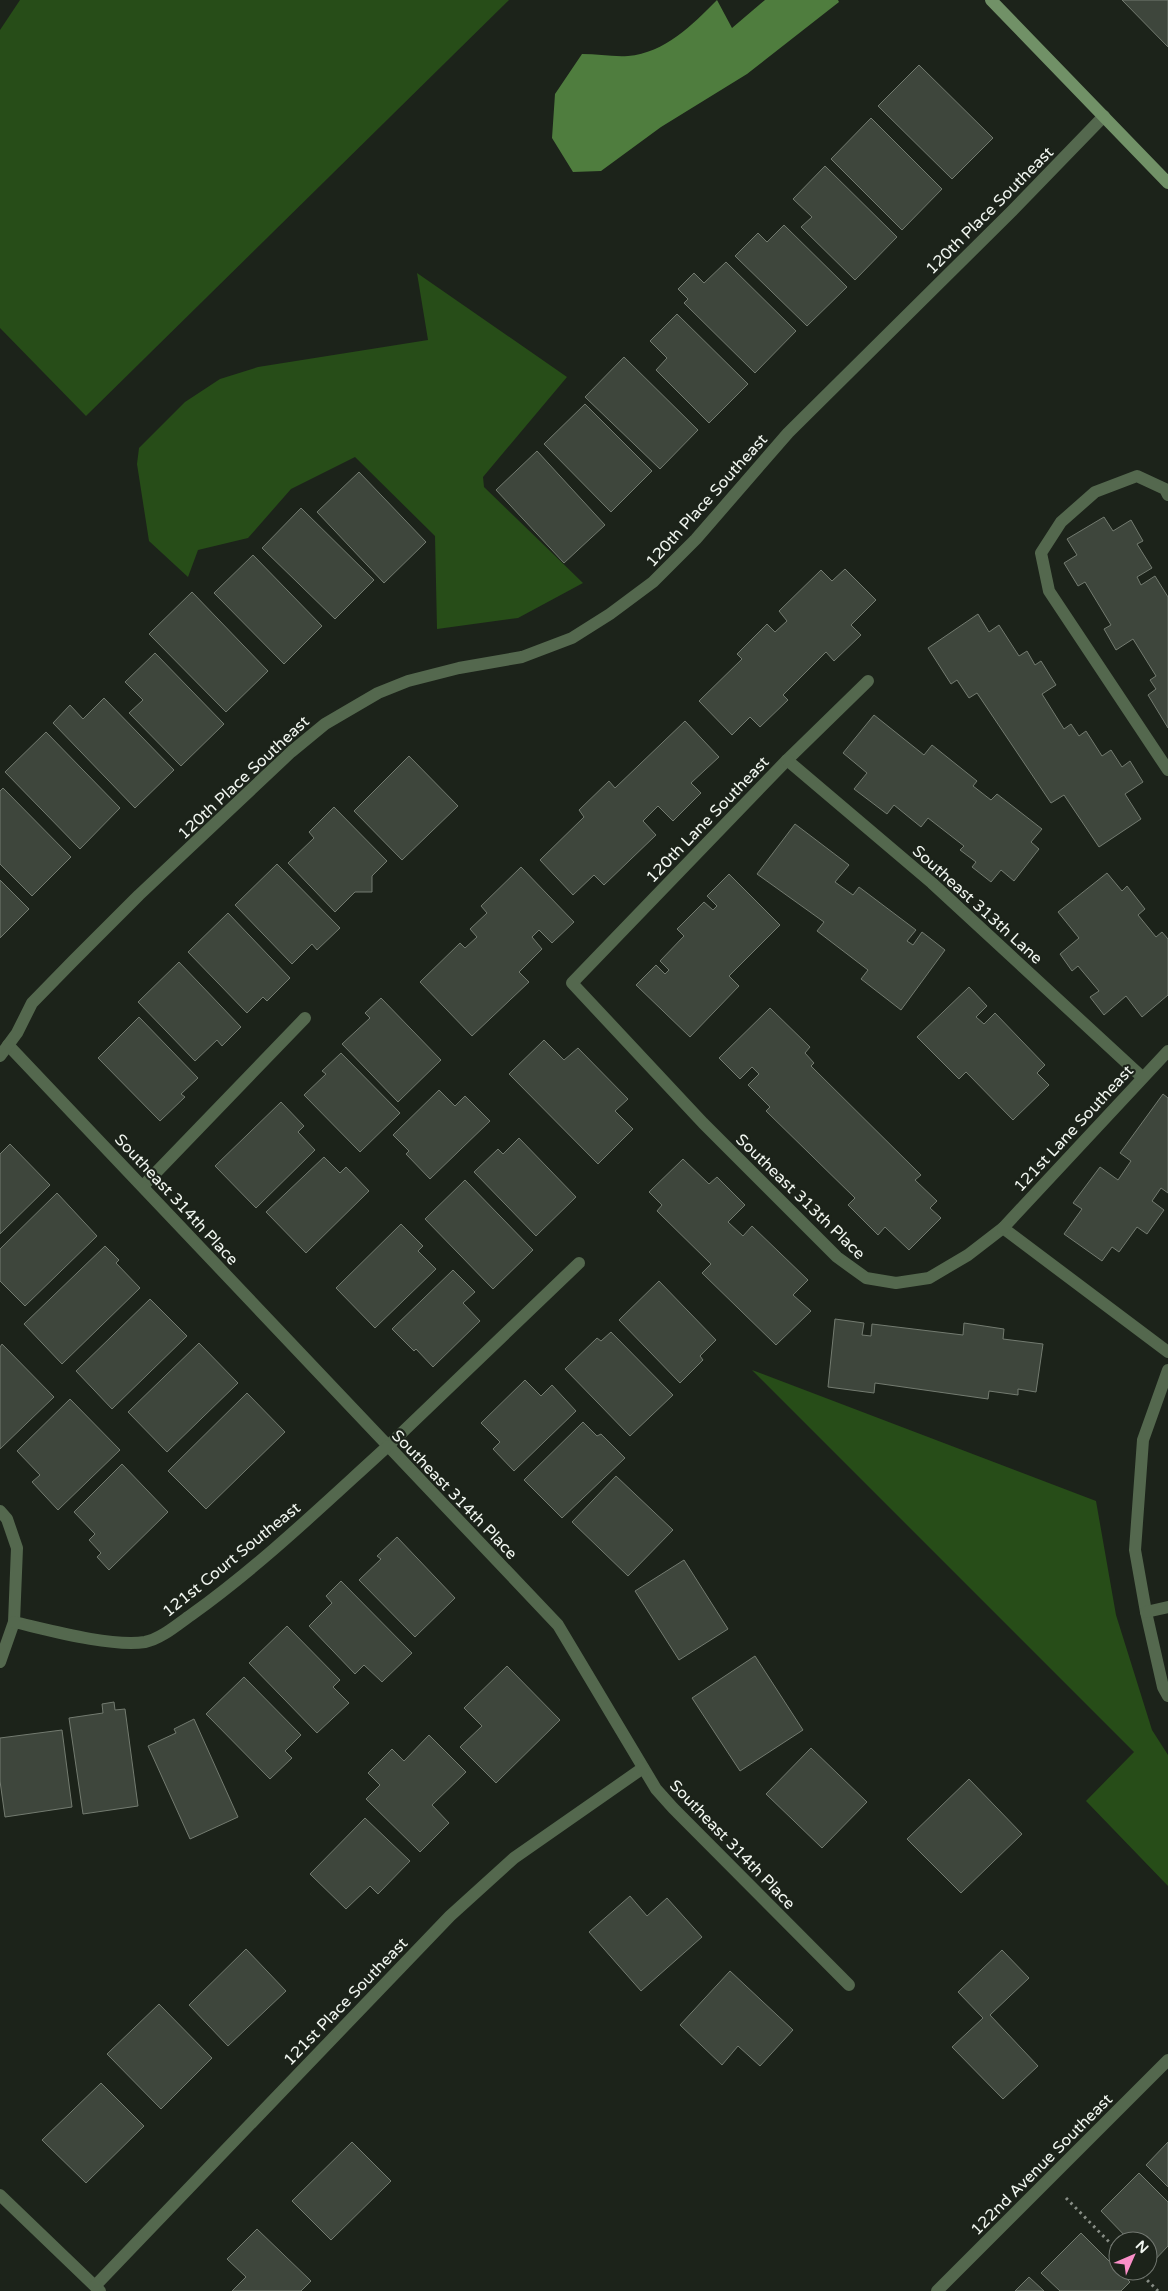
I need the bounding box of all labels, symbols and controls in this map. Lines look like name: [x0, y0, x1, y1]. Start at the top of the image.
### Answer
street label: 120th Place Southeast: [922, 143, 1058, 279]
street label: 120th Place Southeast: [642, 430, 772, 571]
street label: 120th Place Southeast: [174, 712, 314, 844]
street label: 120th Lane Southeast: [642, 752, 773, 887]
street label: Southeast 313th Lane: [908, 841, 1047, 968]
street label: 121st Lane Southeast: [1010, 1061, 1138, 1196]
street label: Southeast 314th Place: [110, 1130, 242, 1270]
street label: Southeast 313th Place: [731, 1130, 869, 1264]
street label: Southeast 314th Place: [387, 1426, 521, 1564]
street label: 121st Court Southeast: [159, 1498, 305, 1622]
street label: Southeast 314th Place: [665, 1776, 799, 1914]
street label: 121st Place Southeast: [279, 1933, 412, 2070]
street label: 122nd Avenue Southeast: [967, 2090, 1117, 2240]
north arrow: [1108, 2231, 1158, 2281]
text: N: [1132, 2237, 1152, 2257]

